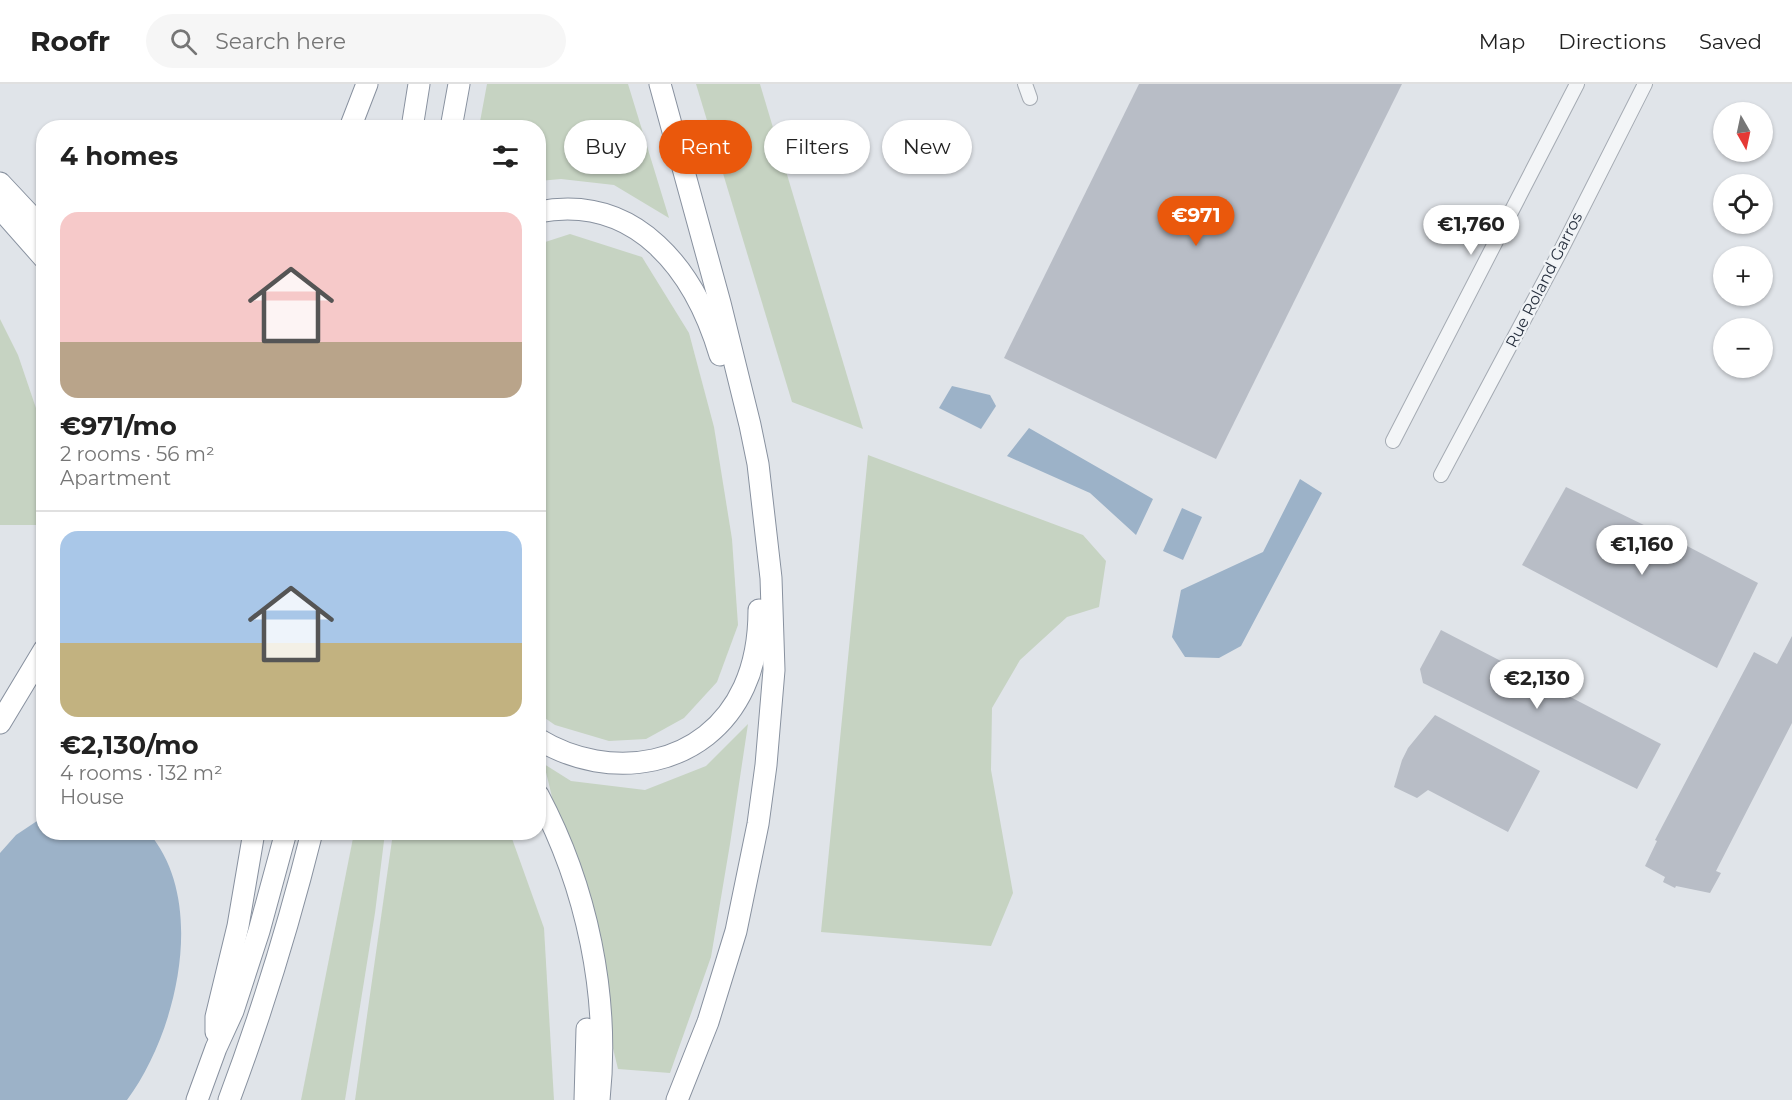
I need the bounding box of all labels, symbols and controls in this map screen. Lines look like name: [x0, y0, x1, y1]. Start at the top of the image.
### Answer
search box: [146, 14, 566, 68]
text: Roofr: [30, 24, 110, 58]
icon: search: [167, 25, 200, 58]
text: Search here: [215, 28, 346, 55]
text: Map: [1479, 29, 1525, 54]
text: Directions: [1558, 29, 1666, 54]
text: Saved: [1699, 29, 1762, 54]
north arrow: [1713, 102, 1773, 162]
map controls: [1713, 102, 1773, 378]
chip: Buy: [564, 120, 647, 174]
chip: Rent: [659, 120, 752, 174]
chip: Filters: [764, 120, 870, 174]
chip: New: [882, 120, 972, 174]
text: 4 homes: [60, 140, 178, 172]
icon: filters: [489, 140, 522, 173]
button: locate: [1713, 174, 1773, 234]
pin: €971: [1160, 196, 1232, 247]
text: €971: [1171, 203, 1221, 227]
pin: €1,760: [1422, 205, 1520, 256]
street label: Rue Roland Garros: [1502, 209, 1586, 351]
text: €1,760: [1437, 212, 1505, 236]
button: +: [1713, 246, 1773, 306]
icon: home: [237, 251, 345, 359]
button: −: [1713, 318, 1773, 378]
text: €971/mo: [60, 410, 177, 442]
text: 2 rooms · 56 m²: [60, 442, 215, 466]
text: Apartment: [60, 466, 171, 490]
pin: €1,160: [1593, 525, 1691, 576]
text: €1,160: [1610, 532, 1674, 556]
icon: home: [237, 570, 345, 678]
pin: €2,130: [1488, 659, 1586, 710]
text: €2,130: [1504, 666, 1570, 690]
text: €2,130/mo: [60, 729, 199, 761]
text: 4 rooms · 132 m²: [60, 761, 223, 785]
text: House: [60, 785, 124, 809]

